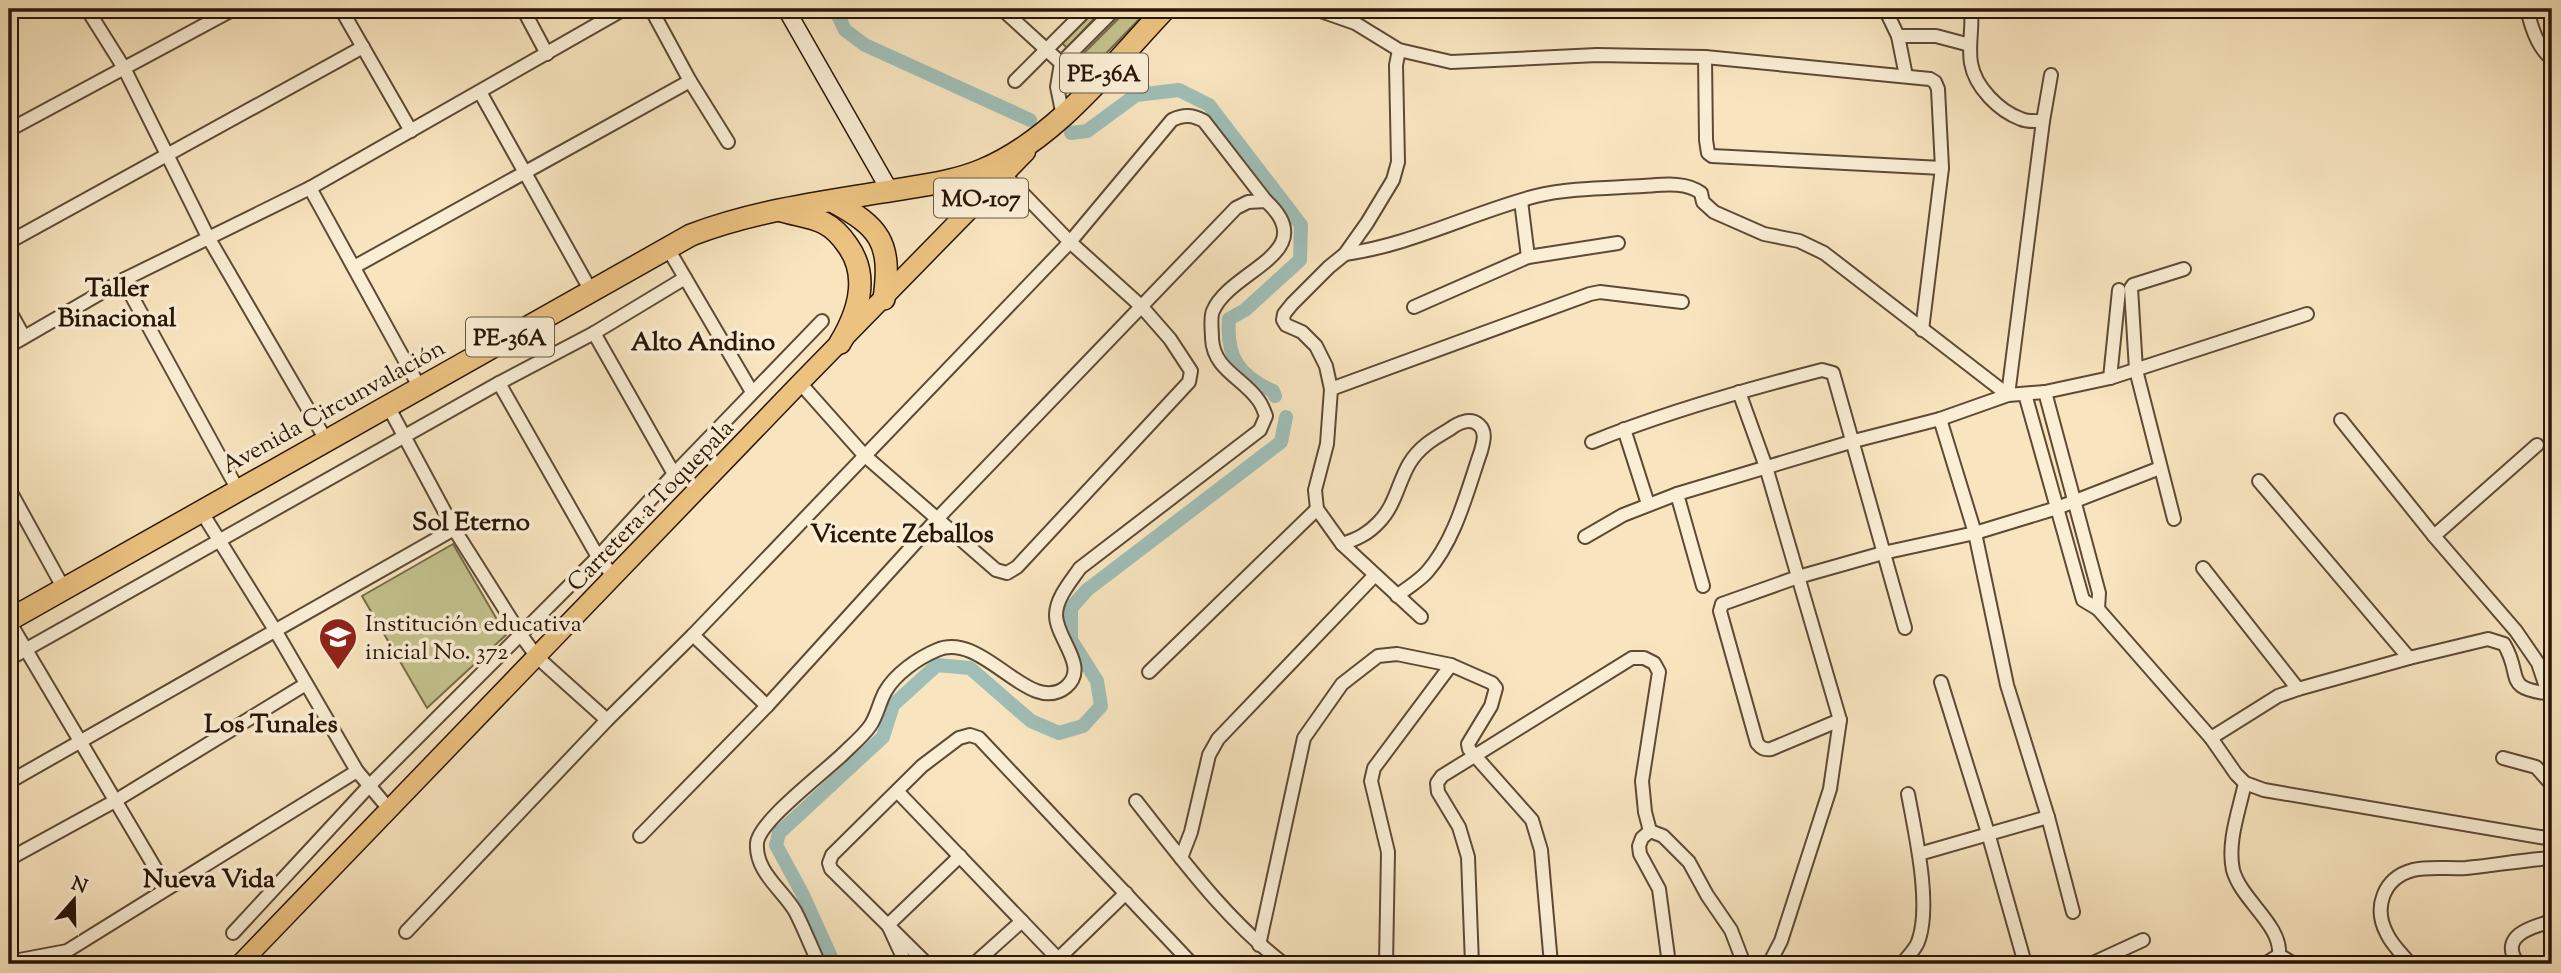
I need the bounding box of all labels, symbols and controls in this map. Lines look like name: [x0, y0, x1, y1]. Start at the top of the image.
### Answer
road number: PE-36A: [1060, 54, 1148, 92]
road number: MO-107: [934, 178, 1028, 218]
district label: Taller Binacional: [58, 271, 177, 338]
road number: PE-36A: [466, 318, 554, 356]
district label: Alto Andino: [631, 325, 775, 362]
street label: Avenida Circunvalación: [216, 332, 452, 483]
street label: Carretera a Toquepala: [560, 413, 743, 600]
district label: Sol Eterno: [412, 505, 530, 542]
district label: Vicente Zeballos: [810, 517, 994, 554]
place label: Institución educativa inicial No. 372: [365, 608, 582, 670]
school or university icon: Institución educativa inicial No. 372: [317, 616, 359, 671]
district label: Los Tunales: [204, 707, 338, 744]
district label: Nueva Vida: [143, 862, 275, 899]
north arrow: [38, 864, 108, 934]
text: N: [67, 871, 91, 902]

